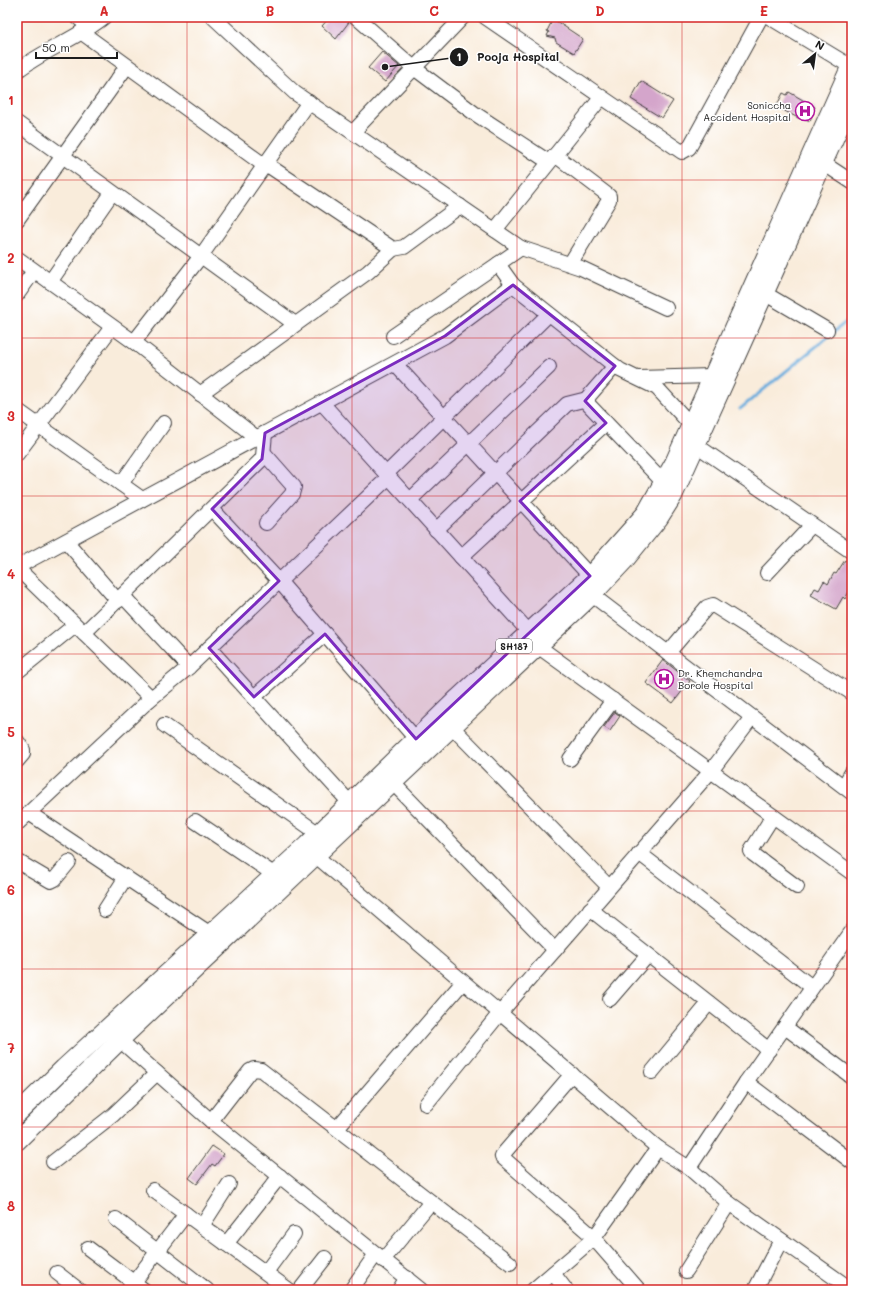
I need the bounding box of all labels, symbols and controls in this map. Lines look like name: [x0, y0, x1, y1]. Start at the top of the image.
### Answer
text: A: [99, 2, 109, 19]
text: B: [266, 2, 275, 19]
text: C: [429, 2, 439, 19]
text: D: [595, 2, 605, 19]
text: E: [760, 2, 768, 19]
scale bar: [36, 34, 117, 60]
north arrow: [795, 34, 835, 74]
text: N: [813, 36, 827, 53]
text: 50 m: [42, 39, 70, 55]
callout: Pooja Hospital: [449, 46, 567, 69]
text: 1: [456, 48, 462, 64]
text: Pooja Hospital: [477, 49, 559, 64]
text: 1: [8, 91, 14, 108]
place label: Soniccha Accident Hospital: [703, 98, 791, 124]
hospital icon: Soniccha Accident Hospital: [794, 100, 816, 122]
text: 2: [7, 249, 15, 266]
text: 3: [7, 407, 15, 424]
text: 4: [7, 565, 15, 582]
road number: SH187: [496, 639, 532, 653]
place label: Dr. Khemchandra Borole Hospital: [678, 666, 763, 692]
hospital icon: Dr. Khemchandra Borole Hospital: [653, 668, 675, 690]
text: 5: [7, 723, 15, 740]
text: 6: [7, 881, 15, 898]
text: 7: [7, 1039, 15, 1056]
text: 8: [7, 1197, 15, 1214]

